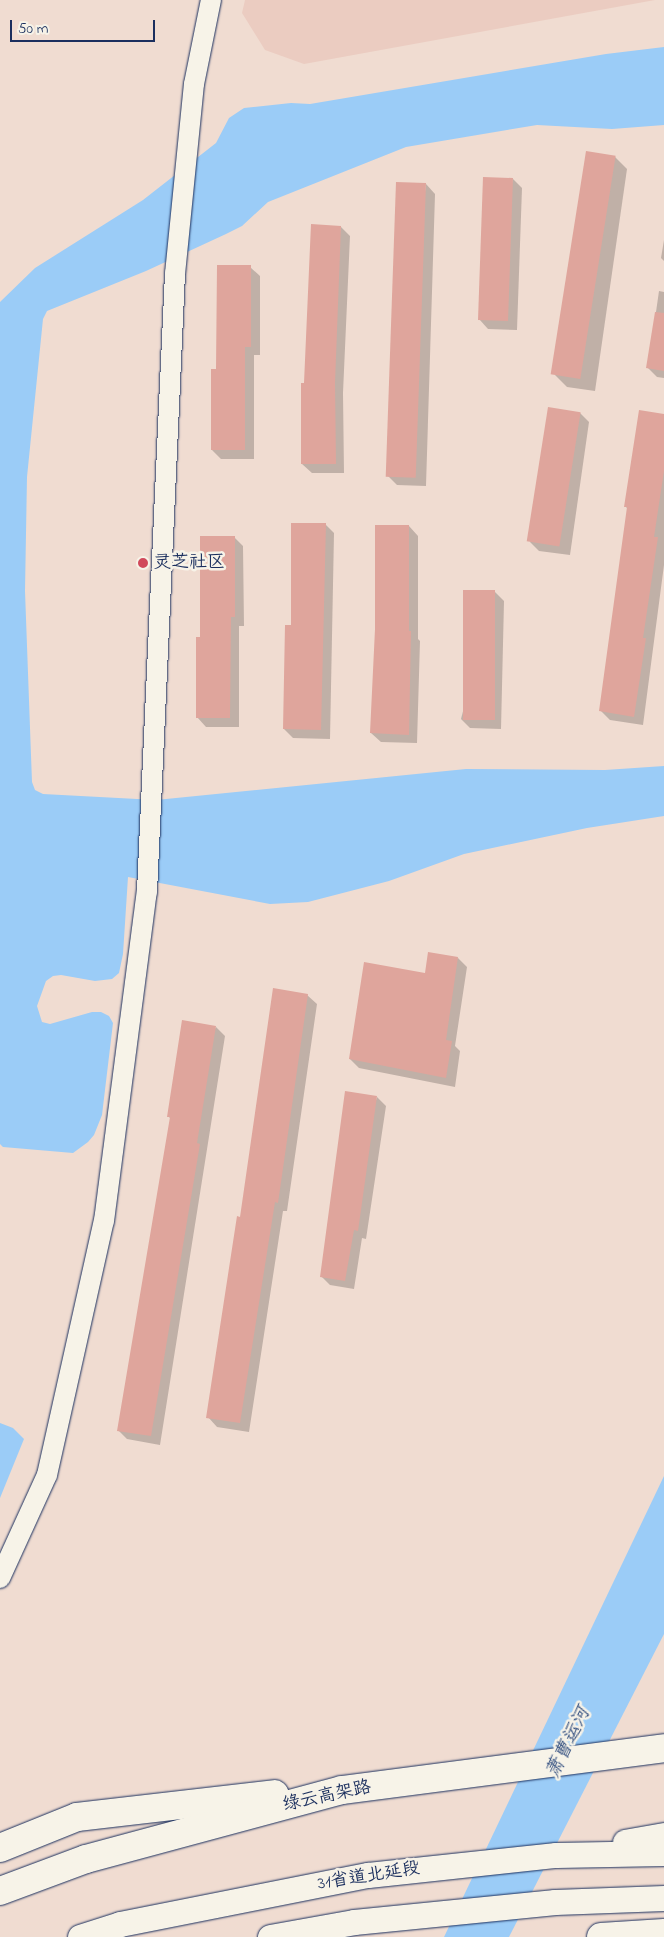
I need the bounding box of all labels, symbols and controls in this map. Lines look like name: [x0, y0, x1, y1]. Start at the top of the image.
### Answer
scale bar: [12, 10, 158, 42]
text: 50 m: [18, 18, 48, 40]
place label: 灵芝社区: [153, 552, 225, 574]
marker: 灵芝社区: [137, 557, 149, 569]
water label: 萧曹运河: [542, 1704, 596, 1782]
street label: 绿云高架路: [281, 1777, 373, 1817]
street label: 31省道北延段: [316, 1858, 422, 1896]

